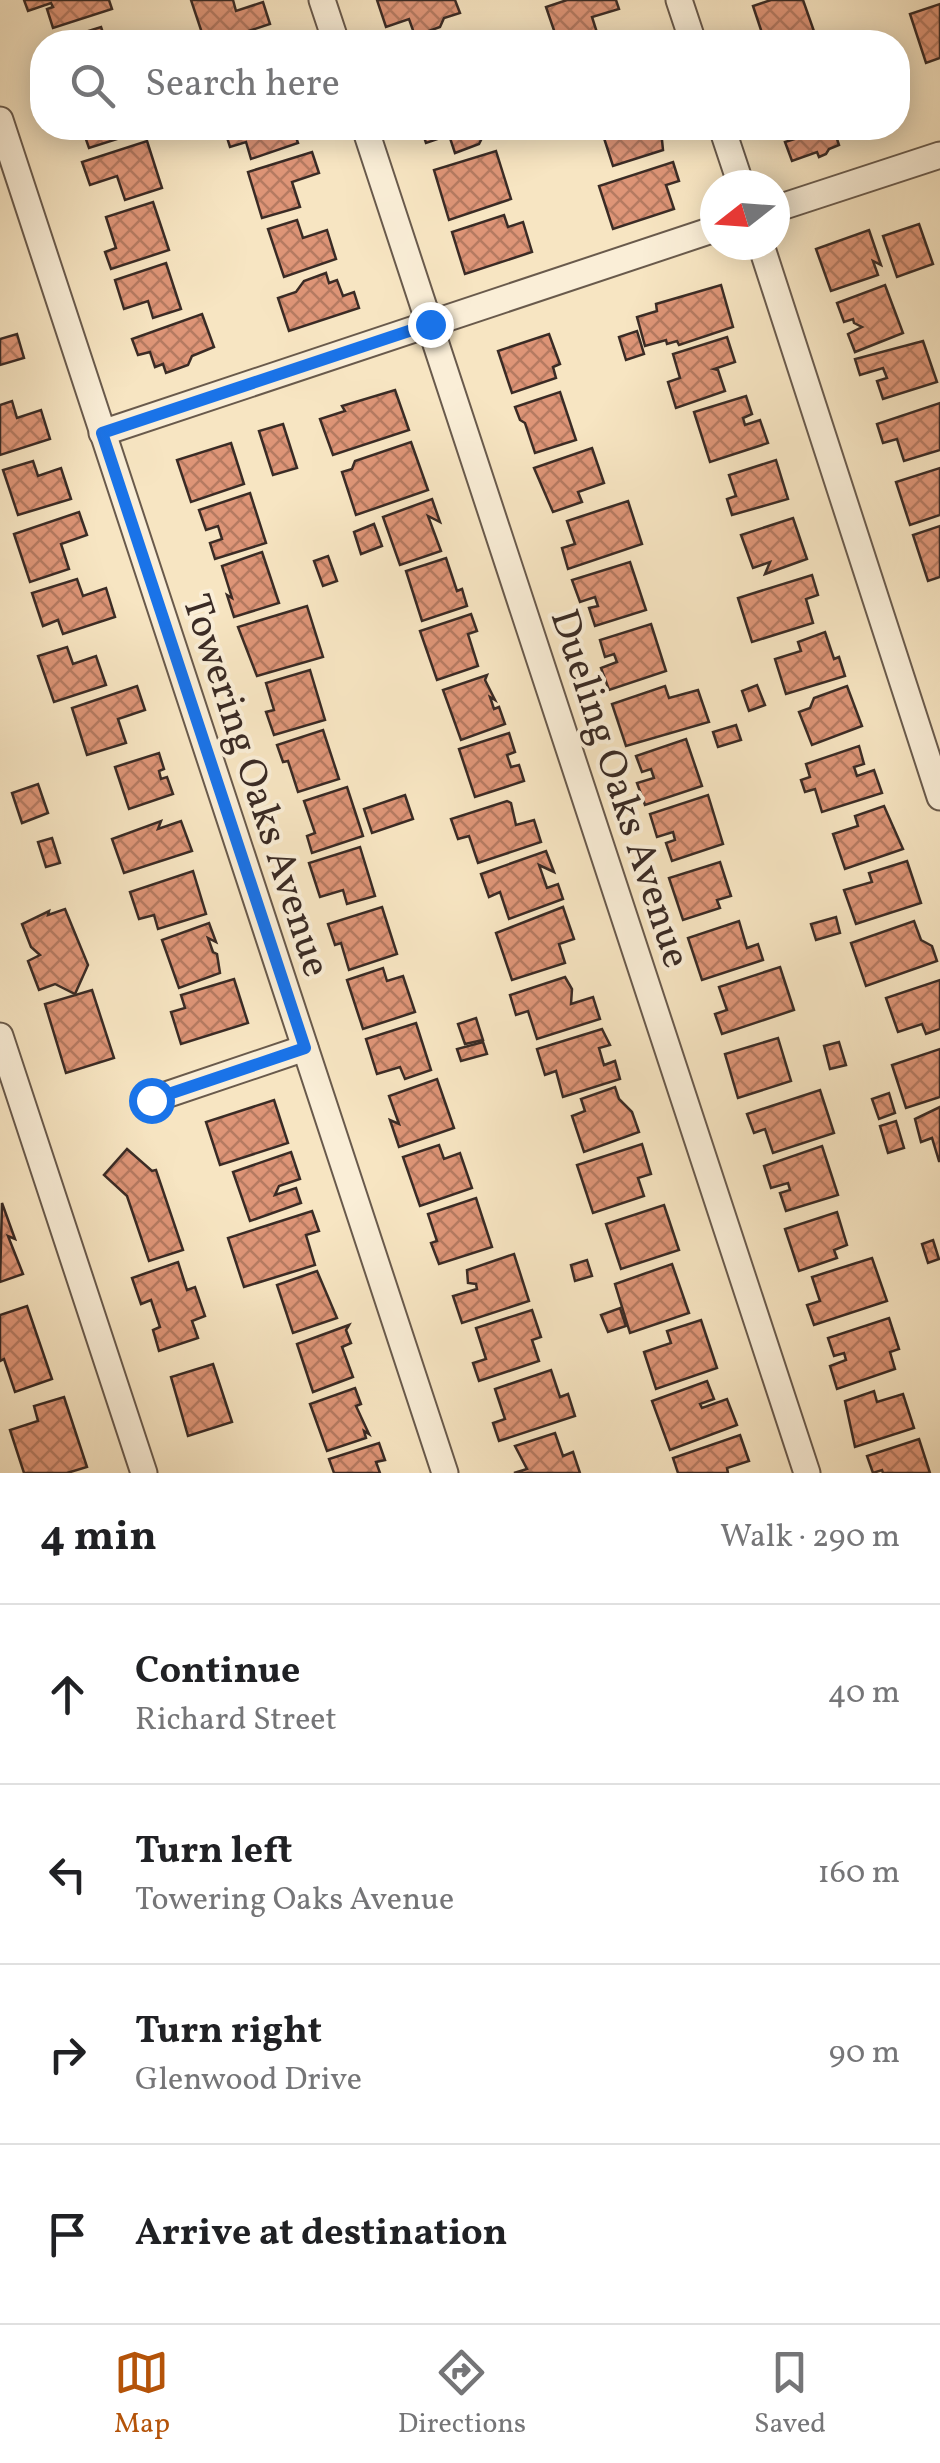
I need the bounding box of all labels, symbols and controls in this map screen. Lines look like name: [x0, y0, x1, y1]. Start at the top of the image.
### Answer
search box: [30, 30, 910, 140]
icon: search: [65, 58, 120, 113]
text: Search here: [145, 59, 340, 112]
north arrow: [700, 170, 790, 260]
route end: [408, 302, 454, 348]
street label: Towering Oaks Avenue: [166, 588, 342, 985]
street label: Dueling Oaks Avenue: [534, 603, 703, 976]
route start: [129, 1078, 175, 1124]
text: 4 min: [40, 1509, 157, 1568]
text: Walk · 290 m: [720, 1516, 900, 1560]
text: Continue: [135, 1646, 300, 1699]
icon: ahead: [40, 1667, 95, 1722]
text: 40 m: [828, 1672, 900, 1716]
text: Richard Street: [135, 1699, 337, 1743]
text: Turn left: [135, 1826, 292, 1879]
icon: left: [40, 1847, 95, 1902]
text: 160 m: [817, 1852, 900, 1896]
text: Towering Oaks Avenue: [135, 1879, 454, 1923]
text: Turn right: [135, 2006, 322, 2059]
icon: right: [40, 2027, 95, 2082]
text: 90 m: [829, 2032, 900, 2076]
text: Glenwood Drive: [135, 2059, 362, 2103]
icon: arrive: [40, 2207, 95, 2262]
text: Arrive at destination: [135, 2208, 508, 2261]
tab: Map: [114, 2345, 170, 2444]
tab: Directions: [398, 2345, 526, 2444]
tab: Saved: [754, 2345, 826, 2444]

